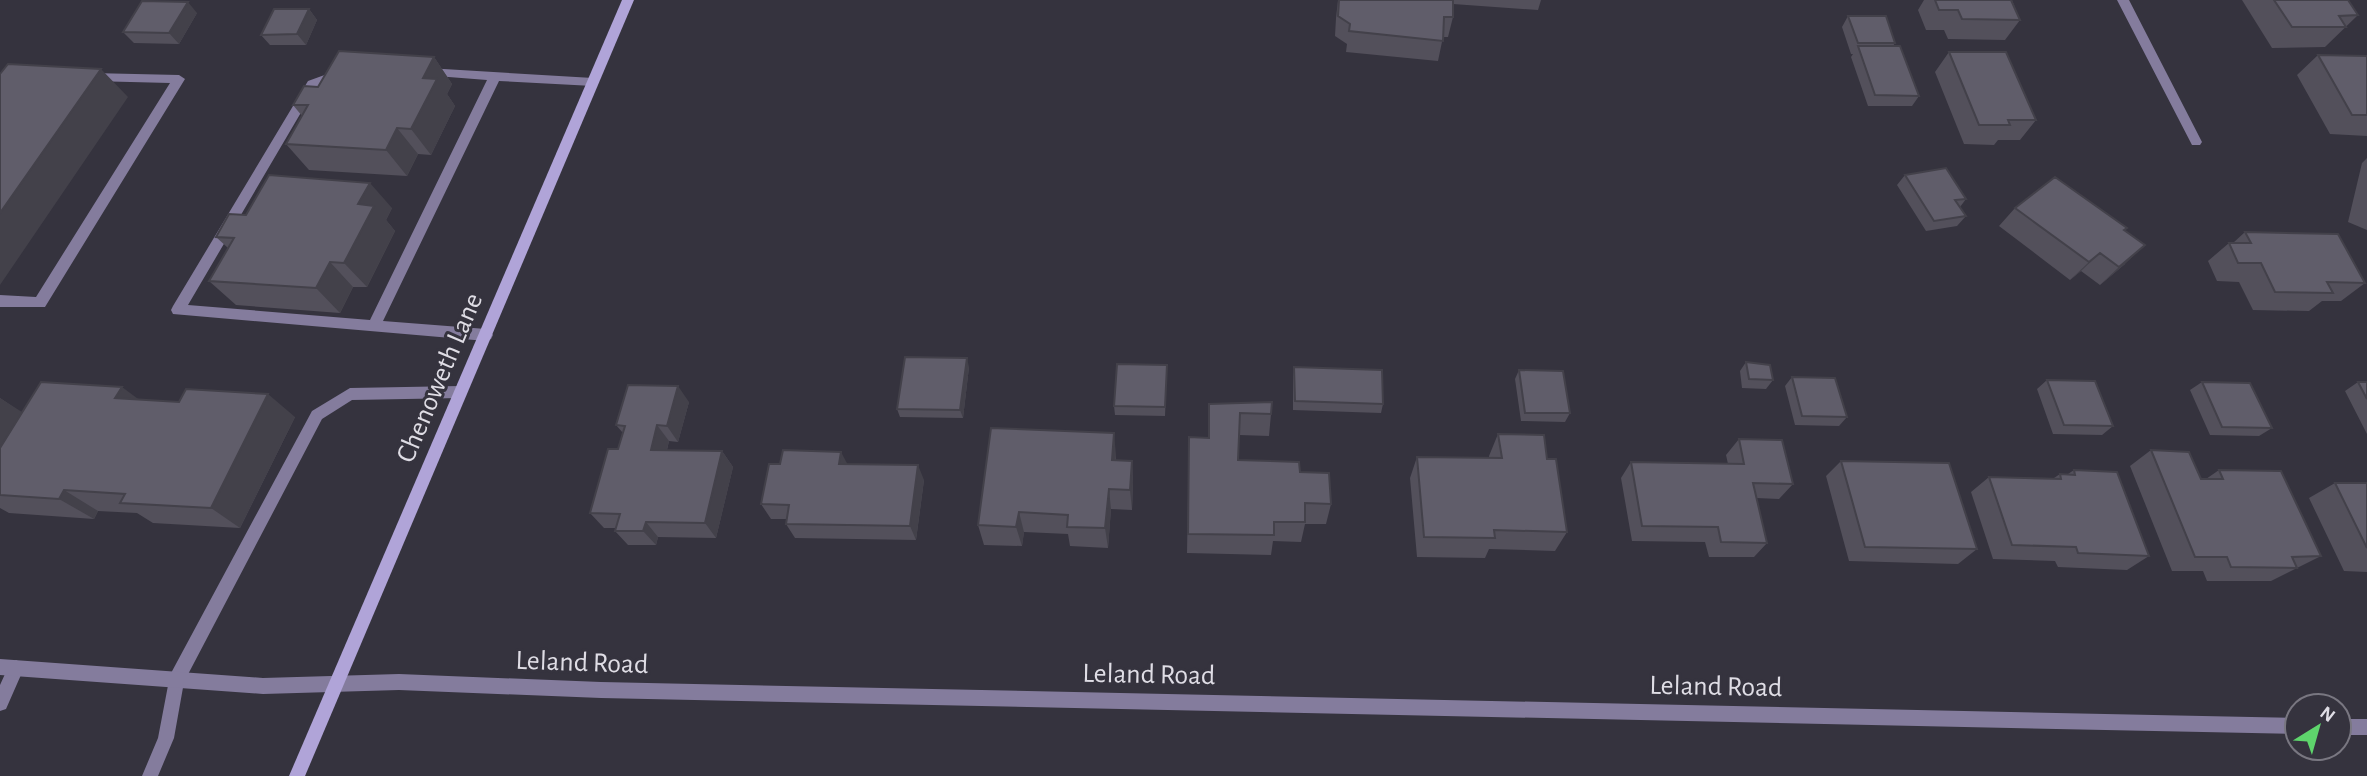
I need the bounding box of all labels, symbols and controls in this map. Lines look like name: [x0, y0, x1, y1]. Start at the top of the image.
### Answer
street label: Chenoweth Lane: [392, 289, 488, 467]
street label: Leland Road: [515, 647, 649, 679]
street label: Leland Road: [1082, 660, 1216, 690]
street label: Leland Road: [1649, 672, 1783, 702]
north arrow: [2283, 692, 2353, 762]
text: N: [2316, 703, 2338, 726]

